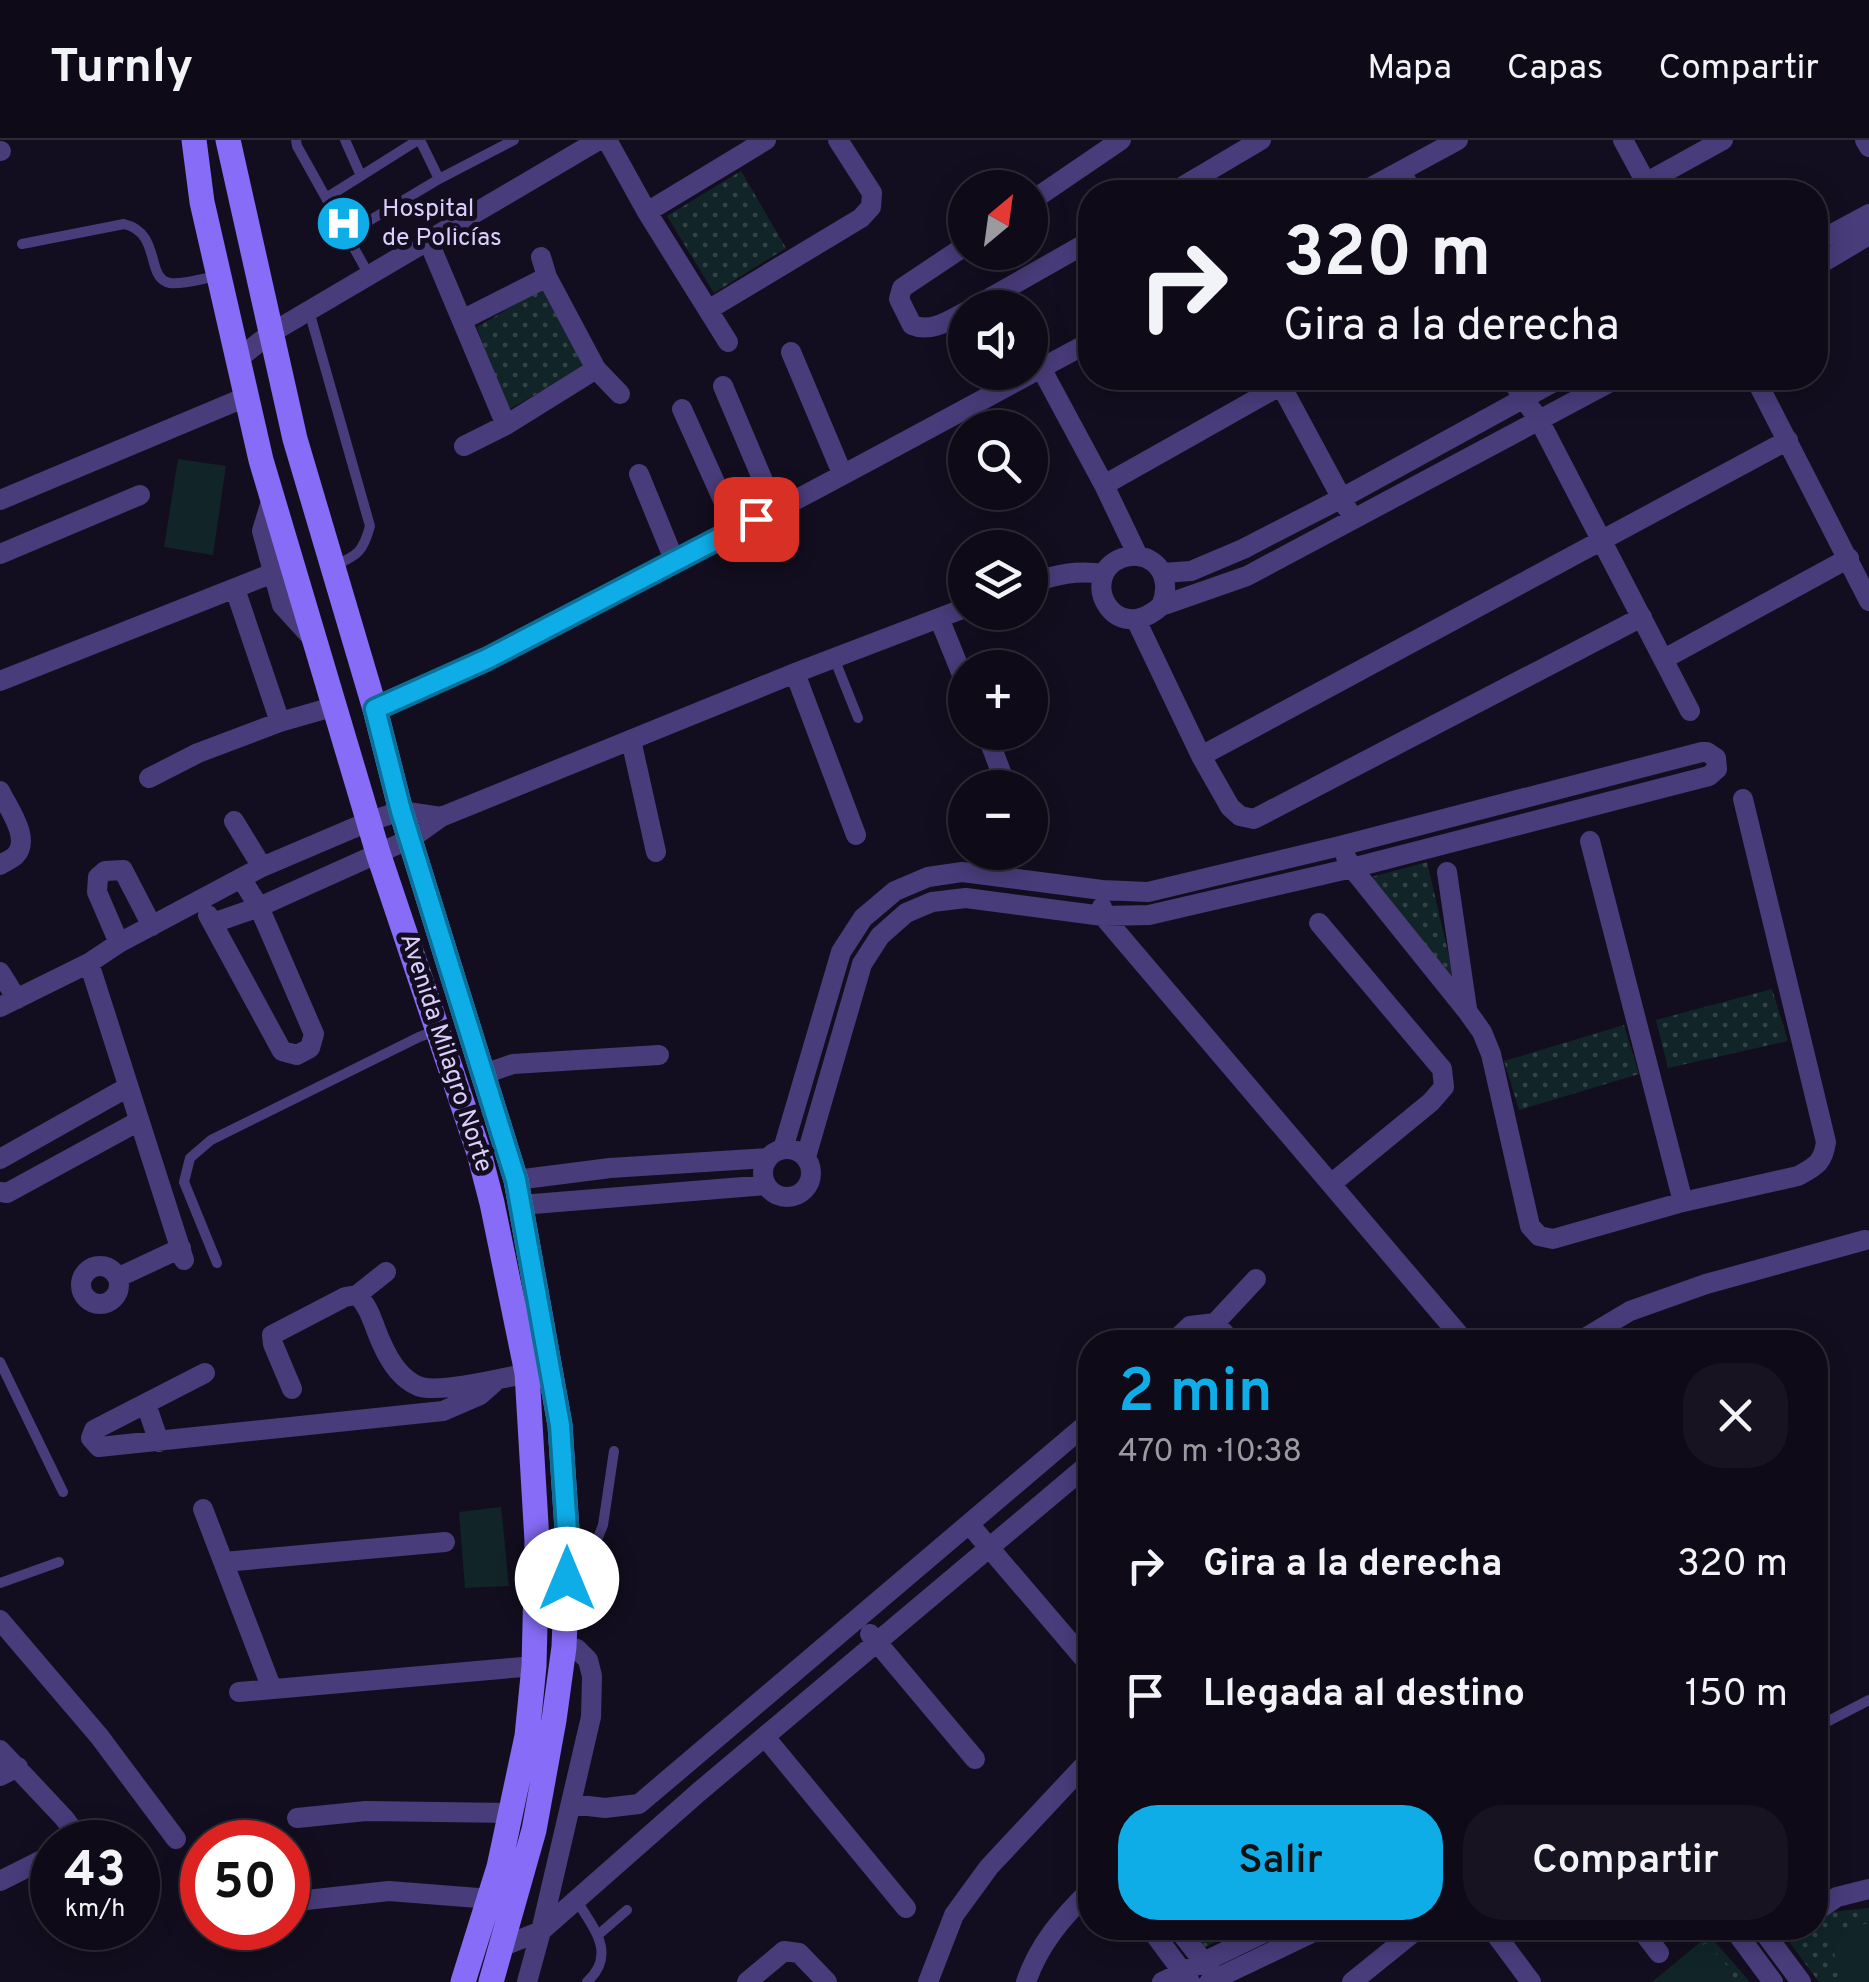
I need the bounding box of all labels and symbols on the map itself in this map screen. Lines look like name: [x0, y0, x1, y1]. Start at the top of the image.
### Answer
north arrow: [948, 170, 1048, 270]
hospital icon: Hospital de Policías: [313, 194, 373, 254]
place label: Hospital de Policías: [382, 194, 502, 255]
pin: [714, 477, 799, 562]
street label: Avenida Milagro Norte: [391, 929, 499, 1177]
position arrow: [515, 1527, 619, 1631]
speed limit sign: 50: [180, 1820, 310, 1950]

